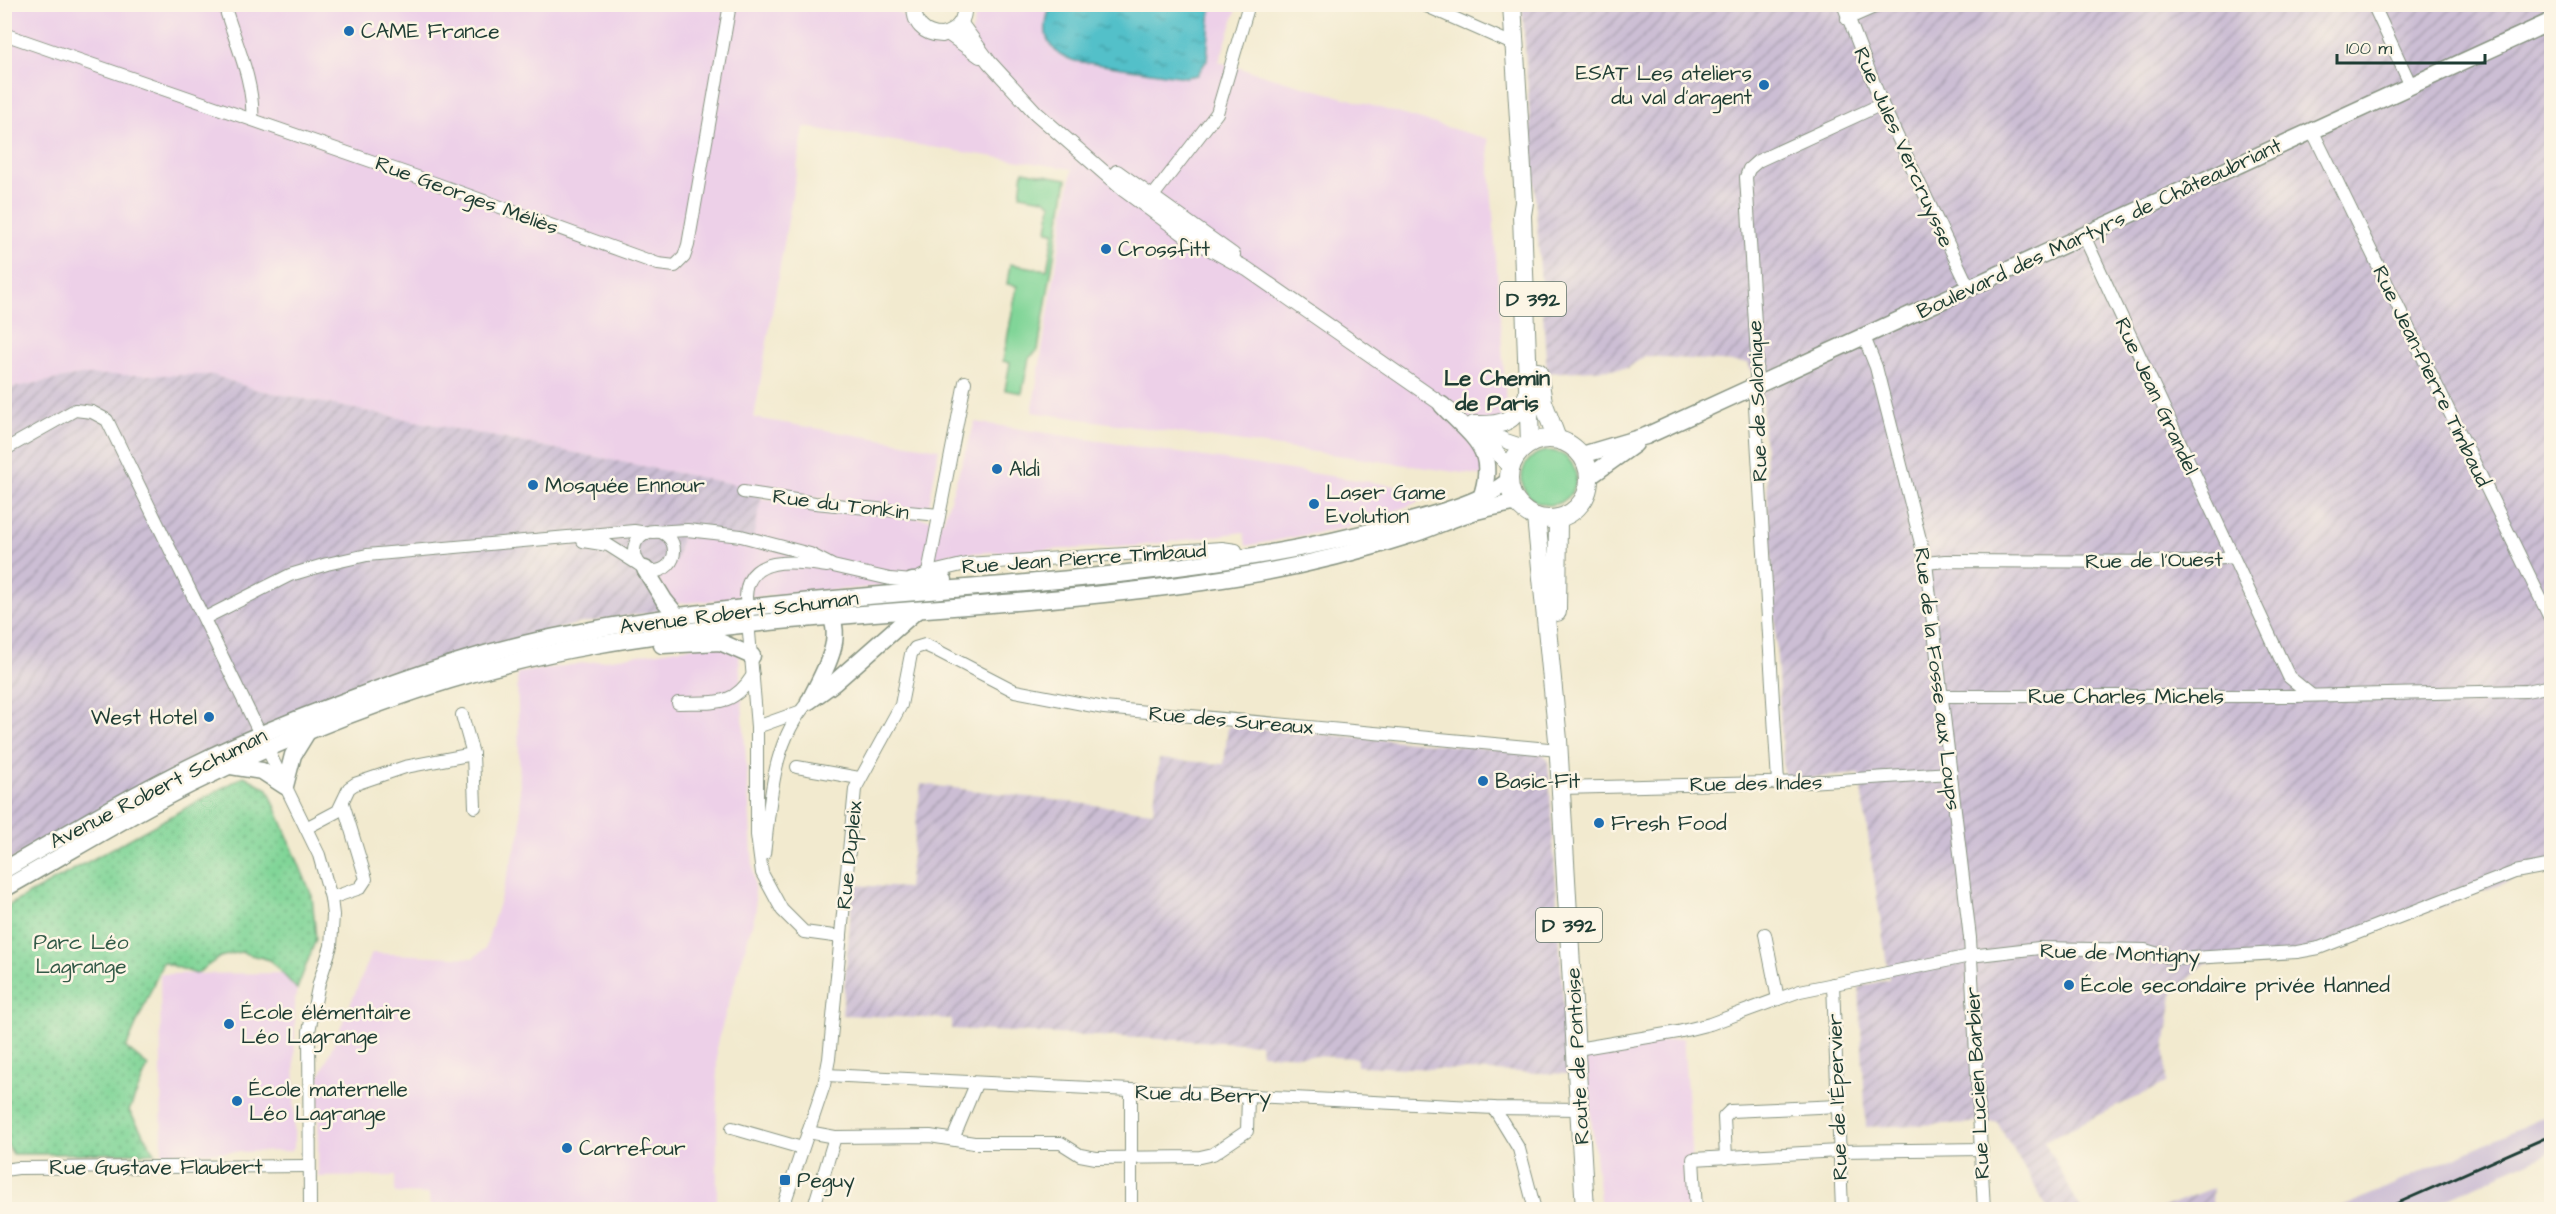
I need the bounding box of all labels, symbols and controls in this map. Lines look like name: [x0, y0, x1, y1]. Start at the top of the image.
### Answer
place label: CAME France: [361, 17, 500, 46]
marker: CAME France: [342, 24, 356, 38]
scale bar: [2337, 27, 2486, 65]
text: 100 m: [2346, 36, 2392, 61]
street label: Rue Jules Vercruysse: [1844, 42, 1961, 253]
place label: ESAT Les ateliers du val d'argent: [1576, 59, 1753, 114]
marker: ESAT Les ateliers du val d'argent: [1757, 78, 1771, 92]
street label: Boulevard des Martyrs de Châteaubriant: [1912, 131, 2288, 328]
street label: Rue Georges Méliès: [371, 149, 562, 244]
place label: Crossfitt: [1118, 235, 1210, 264]
marker: Crossfitt: [1099, 242, 1113, 256]
street label: Rue Jean-Pierre Timbaud: [2365, 261, 2498, 492]
road number: D 392: [1500, 282, 1566, 316]
street label: Rue Jean Grandel: [2107, 313, 2206, 479]
street label: Rue de Salonique: [1740, 320, 1775, 482]
district label: Le Chemin de Paris: [1444, 363, 1550, 419]
place label: Aldi: [1009, 455, 1040, 484]
marker: Aldi: [990, 462, 1004, 476]
place label: Mosquée Ennour: [545, 471, 705, 500]
marker: Mosquée Ennour: [526, 478, 540, 492]
place label: Laser Game Evolution: [1326, 478, 1446, 531]
street label: Rue du Tonkin: [771, 482, 911, 527]
marker: Laser Game Evolution: [1307, 497, 1321, 511]
street label: Rue Jean Pierre Timbaud: [961, 535, 1207, 582]
street label: Rue de l'Ouest: [2085, 545, 2224, 576]
street label: Rue de la Fosse aux Loups: [1906, 546, 1968, 812]
street label: Avenue Robert Schuman: [618, 583, 860, 642]
street label: Rue Charles Michels: [2028, 682, 2224, 711]
street label: Rue des Sureaux: [1148, 699, 1314, 742]
place label: West Hotel: [91, 703, 197, 732]
marker: West Hotel: [202, 710, 216, 724]
street label: Avenue Robert Schuman: [45, 721, 272, 856]
place label: Basic-Fit: [1495, 767, 1581, 796]
street label: Rue des Indes: [1689, 768, 1823, 799]
marker: Basic-Fit: [1476, 774, 1490, 788]
street label: Rue Dupleix: [829, 799, 871, 911]
place label: Fresh Food: [1611, 809, 1727, 838]
marker: Fresh Food: [1592, 816, 1606, 830]
road number: D 392: [1536, 908, 1602, 942]
park label: Parc Léo Lagrange: [33, 928, 129, 983]
street label: Rue de Montigny: [2039, 936, 2201, 973]
street label: Route de Pontoise: [1558, 967, 1597, 1145]
place label: École secondaire privée Hanned: [2081, 971, 2390, 1001]
marker: École secondaire privée Hanned: [2062, 978, 2076, 992]
street label: Rue Lucien Barbier: [1958, 986, 1997, 1180]
place label: École élémentaire Léo Lagrange: [241, 998, 411, 1053]
street label: Rue de l'Épervier: [1820, 1013, 1856, 1181]
marker: École élémentaire Léo Lagrange: [222, 1017, 236, 1031]
place label: École maternelle Léo Lagrange: [249, 1075, 408, 1130]
street label: Rue du Berry: [1134, 1078, 1272, 1113]
marker: École maternelle Léo Lagrange: [230, 1094, 244, 1108]
place label: Carrefour: [579, 1134, 686, 1163]
marker: Carrefour: [560, 1141, 574, 1155]
street label: Rue Gustave Flaubert: [49, 1153, 263, 1182]
place label: Peguy: [797, 1166, 855, 1197]
marker: Peguy: [778, 1173, 792, 1187]

